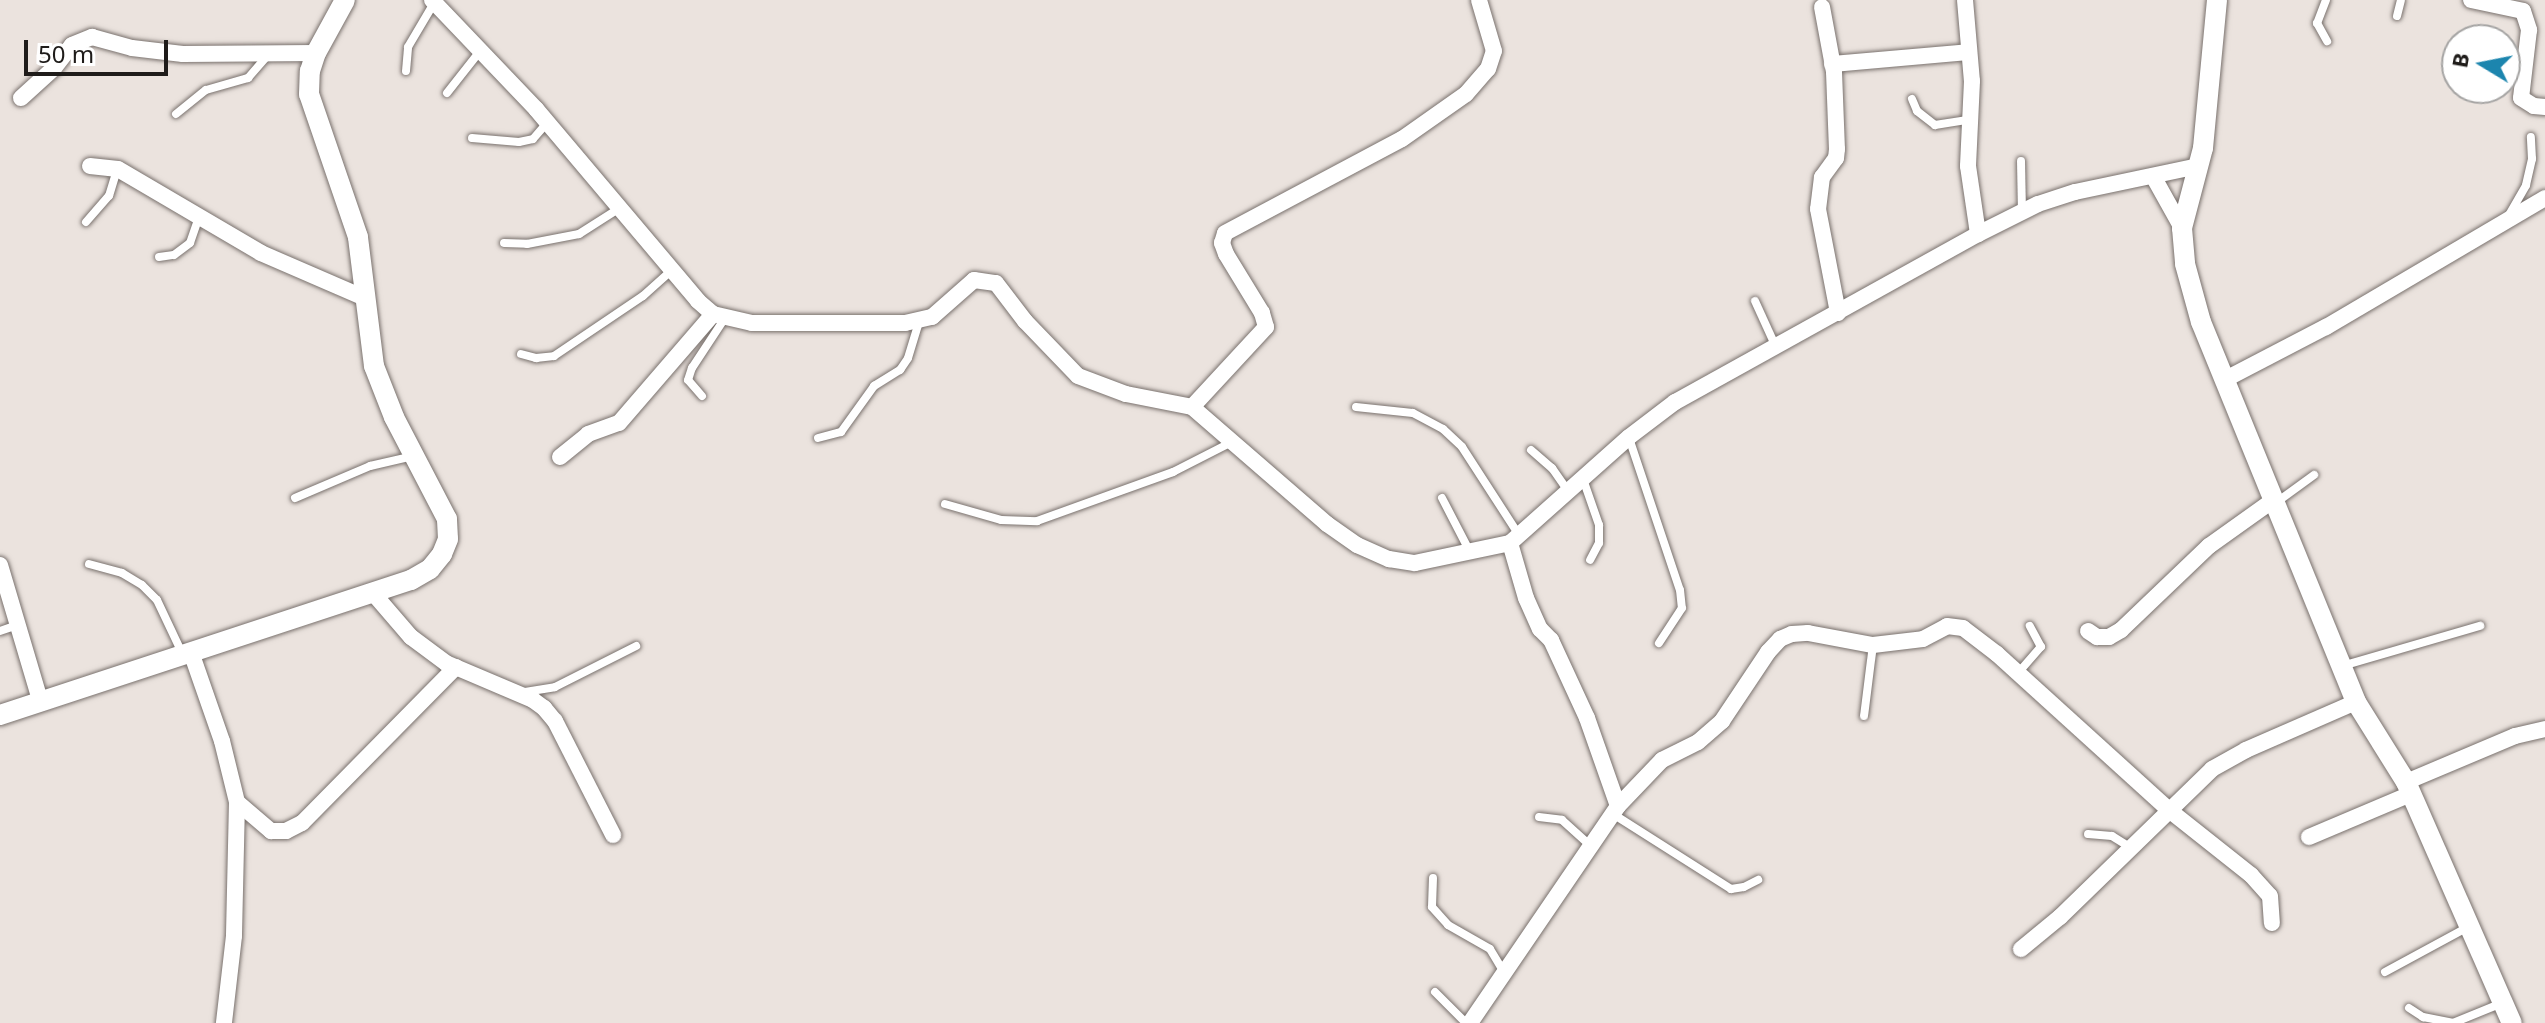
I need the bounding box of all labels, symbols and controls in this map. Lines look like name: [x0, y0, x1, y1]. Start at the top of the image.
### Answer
scale bar: [28, 24, 172, 74]
north arrow: [2441, 24, 2521, 104]
text: 50 m: [38, 37, 94, 70]
text: B: [2443, 50, 2475, 70]

